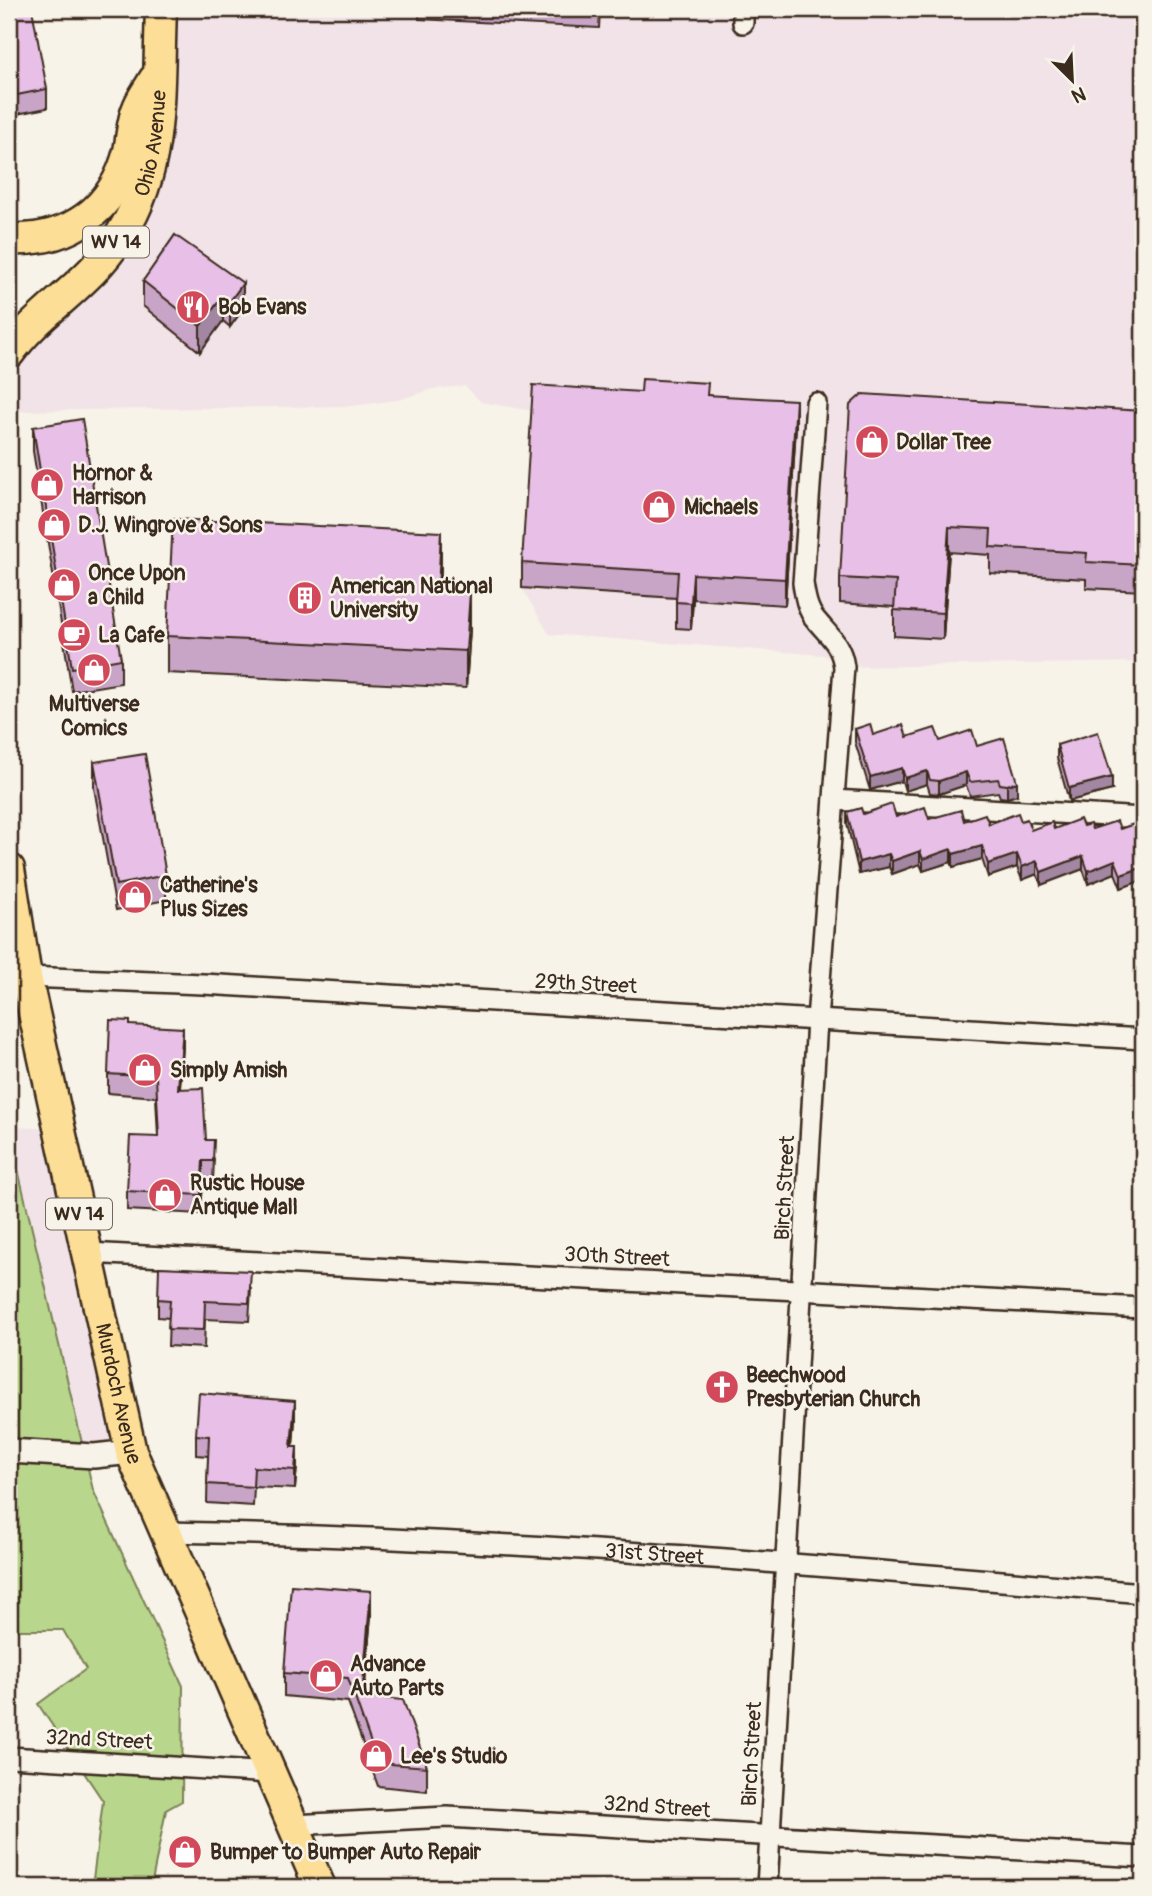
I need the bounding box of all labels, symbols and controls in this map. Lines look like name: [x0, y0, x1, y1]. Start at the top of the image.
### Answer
north arrow: [1036, 46, 1106, 116]
text: N: [1068, 81, 1089, 108]
street label: Ohio Avenue: [128, 89, 172, 200]
road number: WV 14: [83, 226, 149, 258]
restaurant icon: Bob Evans: [174, 288, 212, 326]
place label: Bob Evans: [218, 294, 307, 321]
shop icon: Dollar Tree: [853, 423, 891, 461]
place label: Dollar Tree: [896, 429, 992, 456]
place label: Hornor & Harrison: [72, 460, 153, 511]
shop icon: Hornor & Harrison: [28, 466, 66, 504]
shop icon: Michaels: [640, 488, 678, 526]
place label: Michaels: [684, 494, 758, 521]
shop icon: D.J. Wingrove & Sons: [35, 506, 73, 544]
place label: D.J. Wingrove & Sons: [78, 512, 263, 539]
place label: Once Upon a Child: [88, 560, 186, 611]
shop icon: Once Upon a Child: [45, 566, 83, 604]
place label: American National University: [330, 573, 493, 624]
building icon: American National University: [286, 579, 324, 617]
cafe icon: La Cafe: [55, 616, 93, 654]
place label: La Cafe: [98, 622, 165, 649]
shop icon: Multiverse Comics: [75, 651, 113, 689]
place label: Multiverse Comics: [49, 691, 140, 742]
place label: Catherine's Plus Sizes: [160, 872, 258, 923]
shop icon: Catherine's Plus Sizes: [116, 878, 154, 916]
street label: 29th Street: [534, 968, 638, 1000]
shop icon: Simply Amish: [126, 1051, 164, 1089]
place label: Simply Amish: [170, 1057, 288, 1084]
street label: Birch Street: [769, 1134, 801, 1241]
place label: Rustic House Antique Mall: [190, 1170, 305, 1221]
shop icon: Rustic House Antique Mall: [146, 1176, 184, 1214]
road number: WV 14: [46, 1198, 112, 1230]
street label: 30th Street: [563, 1241, 671, 1273]
street label: Murdoch Avenue: [89, 1321, 148, 1469]
place label: Beechwood Presbyterian Church: [746, 1362, 920, 1413]
church icon: Beechwood Presbyterian Church: [703, 1368, 741, 1406]
street label: 31st Street: [604, 1537, 705, 1571]
place label: Advance Auto Parts: [350, 1651, 444, 1702]
shop icon: Advance Auto Parts: [307, 1657, 345, 1695]
street label: Birch Street: [736, 1700, 768, 1807]
street label: 32nd Street: [45, 1724, 154, 1756]
shop icon: Lee's Studio: [357, 1737, 395, 1775]
place label: Lee's Studio: [400, 1743, 508, 1770]
street label: 32nd Street: [603, 1790, 712, 1824]
shop icon: Bumper to Bumper Auto Repair: [166, 1833, 204, 1871]
place label: Bumper to Bumper Auto Repair: [210, 1839, 481, 1866]

